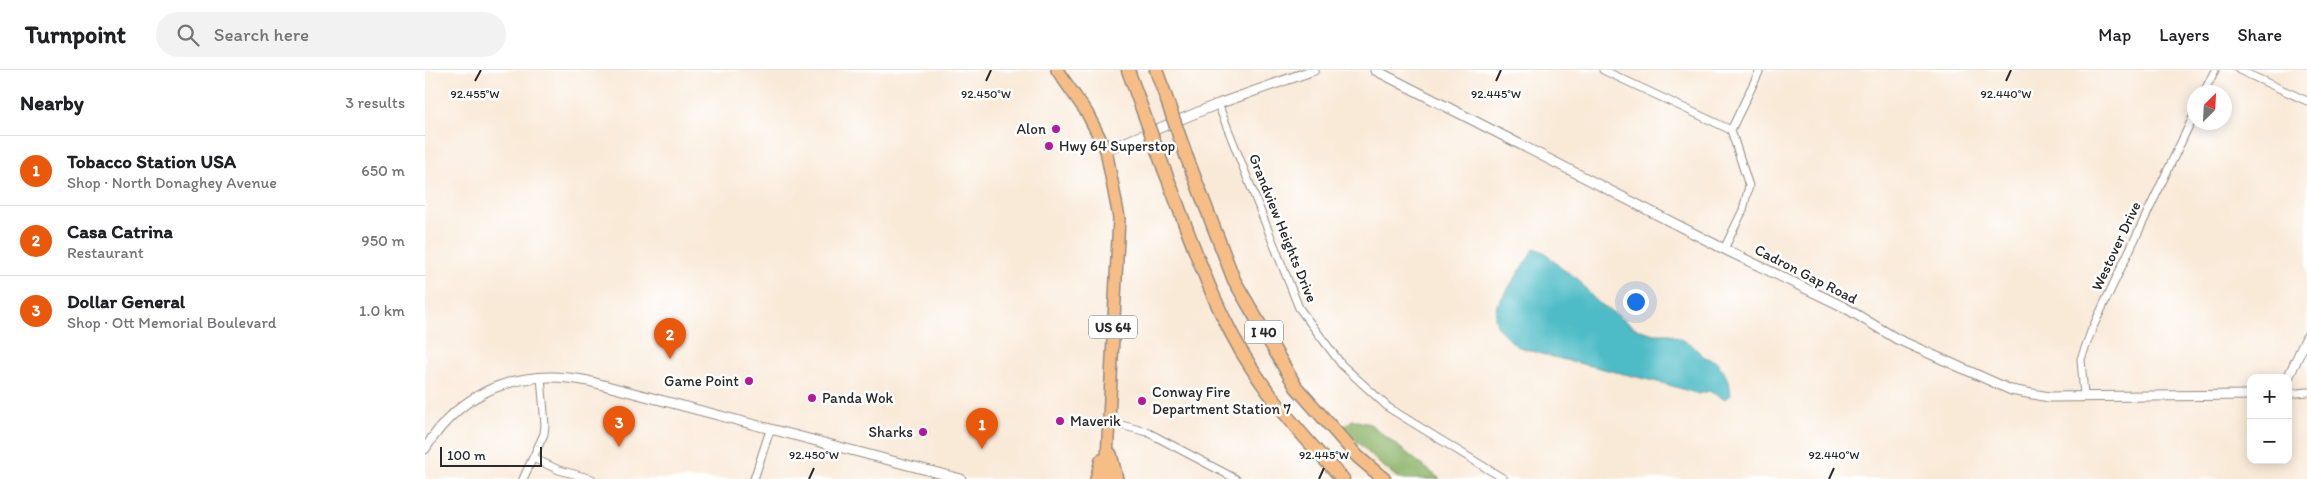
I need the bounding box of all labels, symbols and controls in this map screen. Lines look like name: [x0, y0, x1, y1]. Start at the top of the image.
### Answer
search box: [156, 12, 506, 57]
text: Turnpoint: [25, 20, 126, 49]
icon: search: [174, 21, 202, 49]
text: Search here: [214, 23, 309, 46]
text: Map: [2098, 24, 2131, 46]
text: Layers: [2159, 24, 2209, 46]
text: Share: [2237, 24, 2282, 46]
north arrow: [2187, 85, 2232, 130]
text: 92.455°W: [450, 87, 500, 101]
text: 92.450°W: [961, 87, 1011, 101]
text: 92.445°W: [1471, 87, 1521, 101]
text: 92.440°W: [1980, 87, 2032, 101]
text: Nearby: [20, 90, 84, 115]
text: 3 results: [345, 93, 405, 112]
place label: Alon: [1016, 120, 1046, 138]
marker: Alon: [1050, 123, 1062, 135]
place label: Hwy 64 Superstop: [1059, 137, 1175, 155]
marker: Hwy 64 Superstop: [1043, 140, 1055, 152]
text: Tobacco Station USA: [67, 150, 236, 173]
street label: Grandview Heights Drive: [1245, 151, 1321, 305]
text: 1: [32, 161, 40, 180]
text: 650 m: [361, 161, 405, 180]
text: Shop · North Donaghey Avenue: [67, 173, 277, 192]
street label: Westover Drive: [2087, 199, 2145, 293]
text: Casa Catrina: [67, 220, 173, 243]
text: 2: [32, 231, 40, 250]
text: 950 m: [361, 231, 405, 250]
street label: Cadron Gap Road: [1752, 240, 1860, 308]
text: Restaurant: [67, 243, 144, 262]
your location: [1623, 289, 1649, 315]
text: Dollar General: [67, 290, 185, 313]
text: 3: [32, 301, 40, 320]
text: 1.0 km: [359, 301, 405, 320]
text: Shop · Ott Memorial Boulevard: [67, 313, 277, 332]
road number: US 64: [1089, 316, 1137, 338]
pin: 2: [654, 318, 686, 359]
road number: I 40: [1245, 320, 1283, 344]
place label: Game Point: [664, 372, 739, 390]
map controls: [2247, 374, 2292, 464]
button: +: [2247, 374, 2292, 419]
marker: Game Point: [743, 375, 755, 387]
place label: Conway Fire Department Station 7: [1152, 383, 1291, 418]
place label: Panda Wok: [822, 389, 894, 407]
marker: Panda Wok: [806, 392, 818, 404]
marker: Conway Fire Department Station 7: [1136, 395, 1148, 407]
pin: 3: [603, 406, 635, 447]
pin: 1: [966, 408, 998, 449]
place label: Maverik: [1070, 412, 1121, 430]
marker: Maverik: [1054, 415, 1066, 427]
button: −: [2247, 419, 2292, 464]
place label: Sharks: [869, 423, 913, 441]
marker: Sharks: [917, 426, 929, 438]
scale bar: [440, 444, 543, 467]
text: 100 m: [447, 447, 486, 464]
text: 92.450°W: [789, 448, 839, 462]
text: 92.445°W: [1299, 448, 1349, 462]
text: 92.440°W: [1808, 448, 1860, 462]

